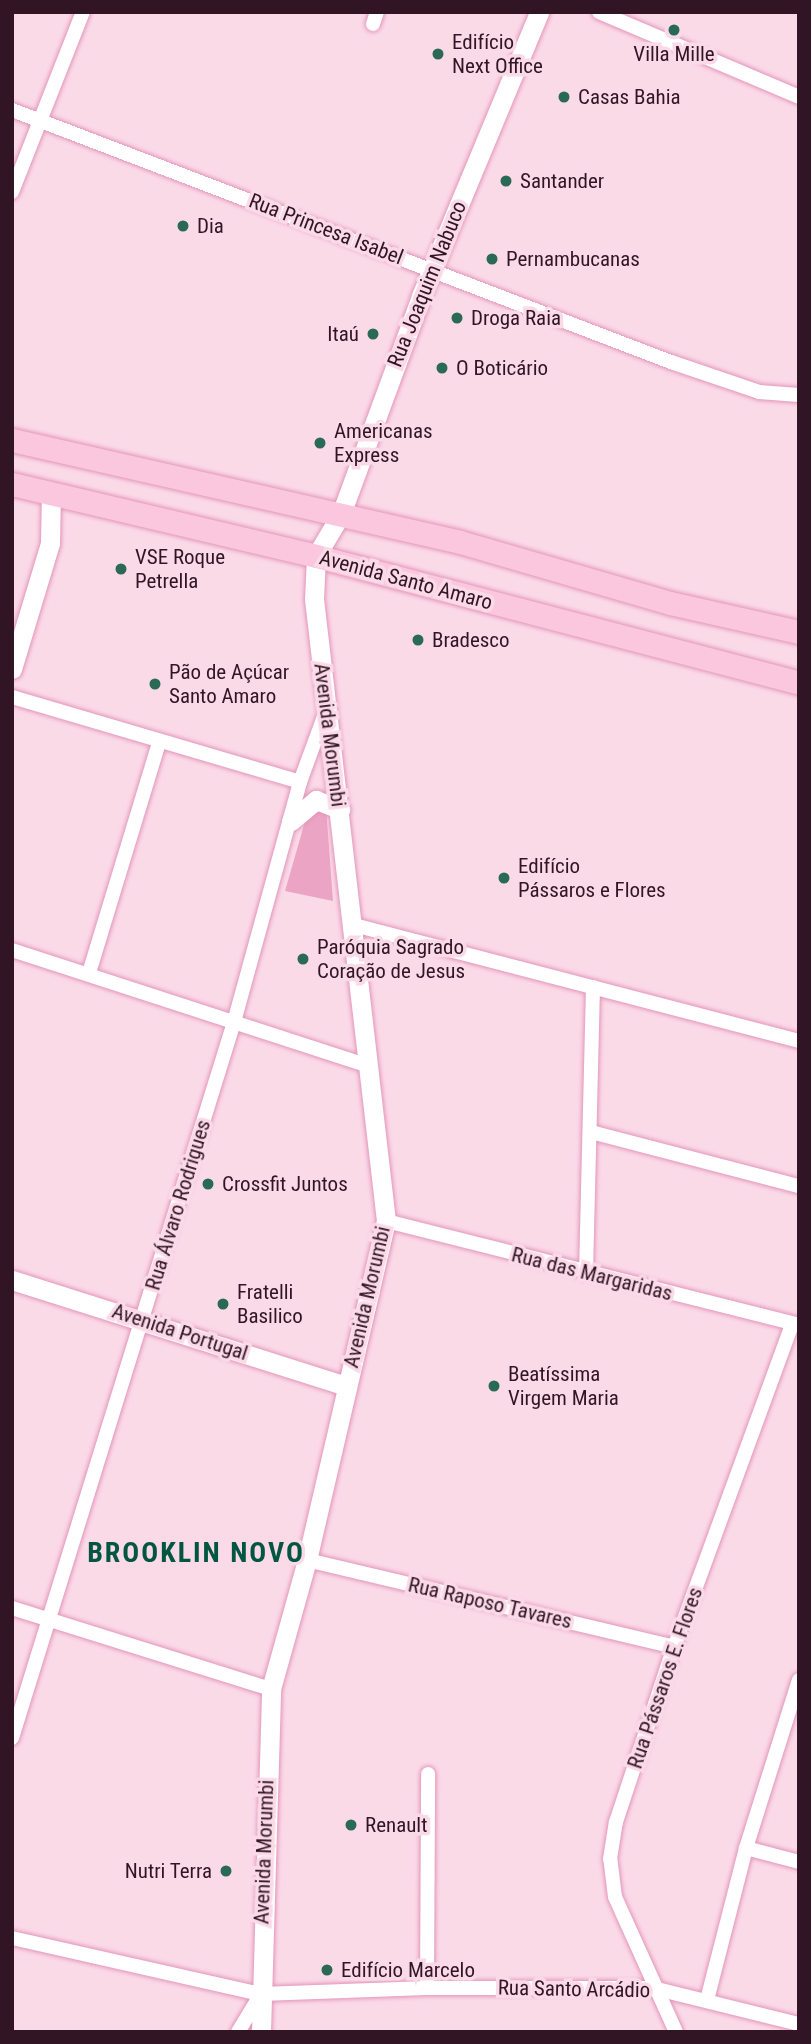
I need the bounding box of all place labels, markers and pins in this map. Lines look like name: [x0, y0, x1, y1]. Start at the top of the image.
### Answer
marker: Villa Mille: [666, 22, 682, 38]
place label: Edifício Next Office: [452, 29, 543, 79]
place label: Villa Mille: [633, 41, 715, 67]
marker: Edifício Next Office: [430, 46, 446, 62]
place label: Casas Bahia: [578, 84, 681, 110]
marker: Casas Bahia: [556, 89, 572, 105]
place label: Santander: [520, 168, 604, 194]
marker: Santander: [498, 173, 514, 189]
place label: Dia: [197, 213, 224, 239]
marker: Dia: [175, 218, 191, 234]
place label: Pernambucanas: [506, 246, 640, 272]
marker: Pernambucanas: [484, 251, 500, 267]
place label: Droga Raia: [471, 305, 561, 331]
marker: Droga Raia: [449, 310, 465, 326]
place label: Itaú: [327, 321, 359, 347]
marker: Itaú: [365, 326, 381, 342]
place label: O Boticário: [456, 355, 548, 381]
marker: O Boticário: [434, 360, 450, 376]
place label: Americanas Express: [334, 418, 433, 468]
marker: Americanas Express: [312, 435, 328, 451]
place label: VSE Roque Petrella: [135, 544, 225, 594]
marker: VSE Roque Petrella: [113, 561, 129, 577]
place label: Bradesco: [432, 627, 510, 653]
marker: Bradesco: [410, 632, 426, 648]
place label: Pão de Açúcar Santo Amaro: [169, 659, 289, 709]
marker: Pão de Açúcar Santo Amaro: [147, 676, 163, 692]
place label: Edifício Pássaros e Flores: [518, 853, 666, 903]
marker: Edifício Pássaros e Flores: [496, 870, 512, 886]
place label: Paróquia Sagrado Coração de Jesus: [317, 934, 465, 984]
marker: Paróquia Sagrado Coração de Jesus: [295, 951, 311, 967]
place label: Crossfit Juntos: [222, 1171, 348, 1197]
marker: Crossfit Juntos: [200, 1176, 216, 1192]
place label: Fratelli Basilico: [237, 1279, 303, 1329]
marker: Fratelli Basilico: [215, 1296, 231, 1312]
place label: Beatíssima Virgem Maria: [508, 1361, 619, 1411]
marker: Beatíssima Virgem Maria: [486, 1378, 502, 1394]
place label: Renault: [365, 1812, 427, 1838]
marker: Renault: [343, 1817, 359, 1833]
place label: Nutri Terra: [124, 1858, 212, 1884]
marker: Nutri Terra: [218, 1863, 234, 1879]
place label: Edifício Marcelo: [341, 1957, 475, 1983]
marker: Edifício Marcelo: [319, 1962, 335, 1978]

